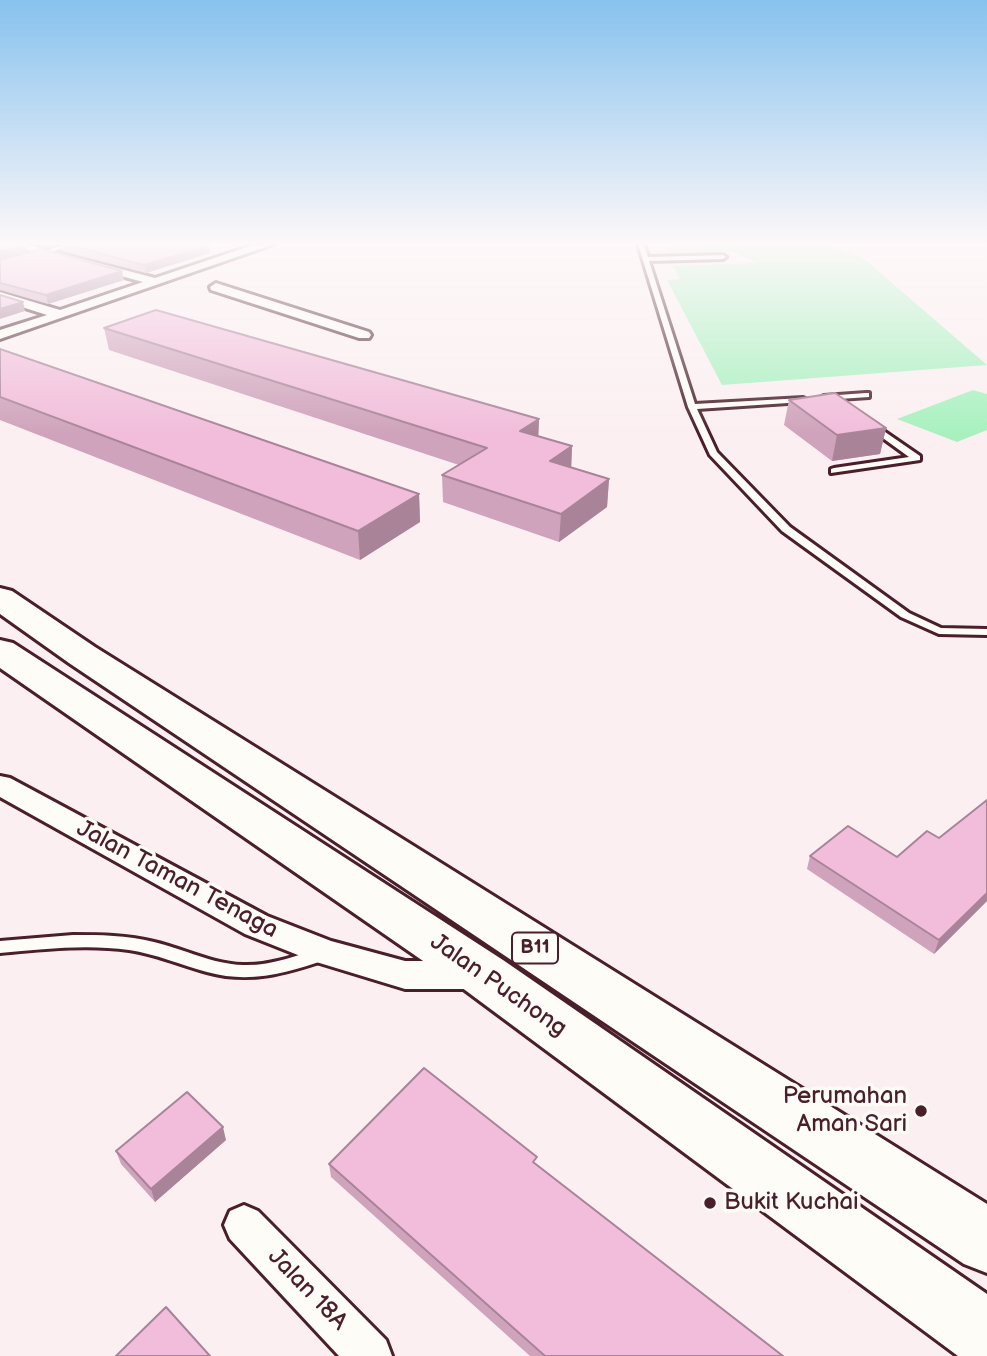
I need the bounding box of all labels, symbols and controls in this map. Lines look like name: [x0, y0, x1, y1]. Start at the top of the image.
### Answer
street label: Jalan Taman Tenaga: [71, 815, 283, 945]
street label: Jalan Puchong: [424, 928, 572, 1044]
road number: B11: [512, 932, 558, 964]
place label: Perumahan Aman Sari: [783, 1083, 907, 1139]
marker: Perumahan Aman Sari: [913, 1103, 929, 1119]
place label: Bukit Kuchai: [724, 1189, 859, 1217]
marker: Bukit Kuchai: [702, 1195, 718, 1211]
street label: Jalan 18A: [261, 1243, 353, 1337]

